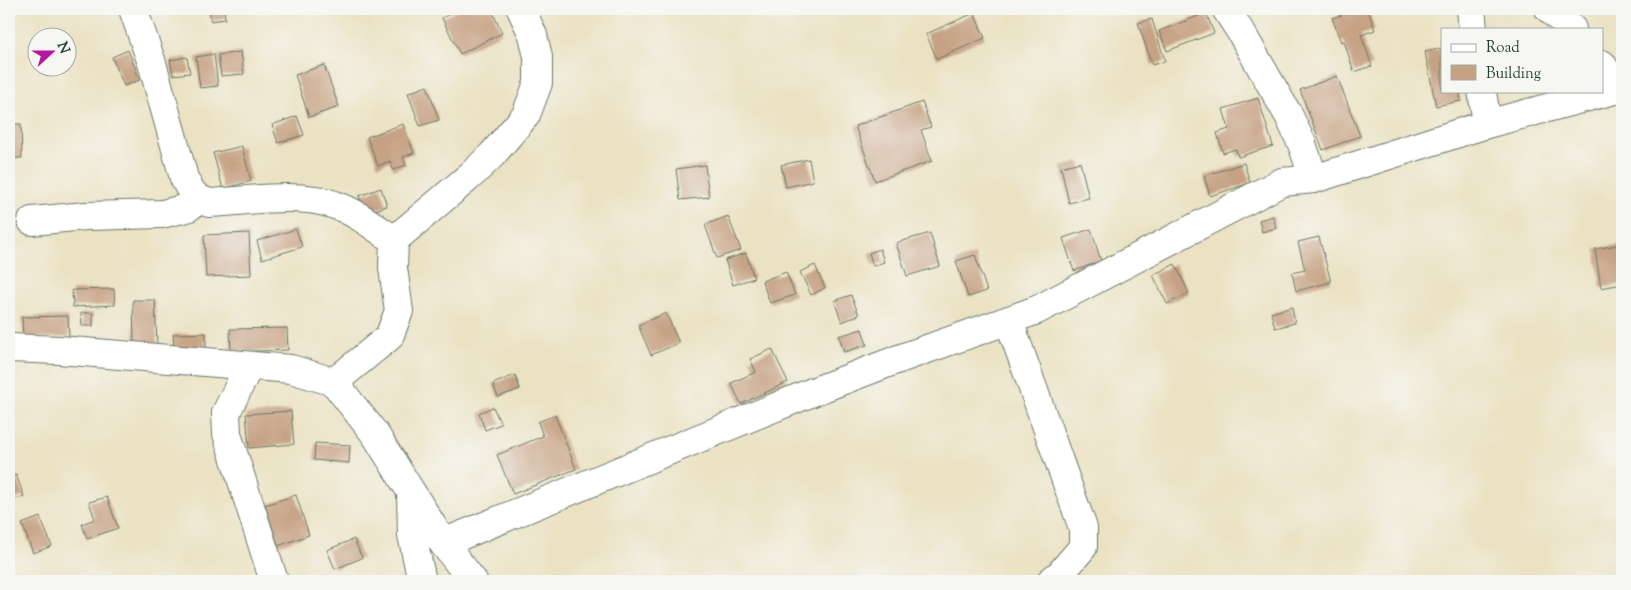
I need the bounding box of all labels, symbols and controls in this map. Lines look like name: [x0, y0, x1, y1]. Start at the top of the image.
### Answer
north arrow: [28, 28, 78, 78]
legend: [1441, 28, 1604, 92]
text: Road: [1486, 38, 1520, 59]
text: N: [51, 39, 74, 57]
text: Building: [1486, 64, 1541, 85]

